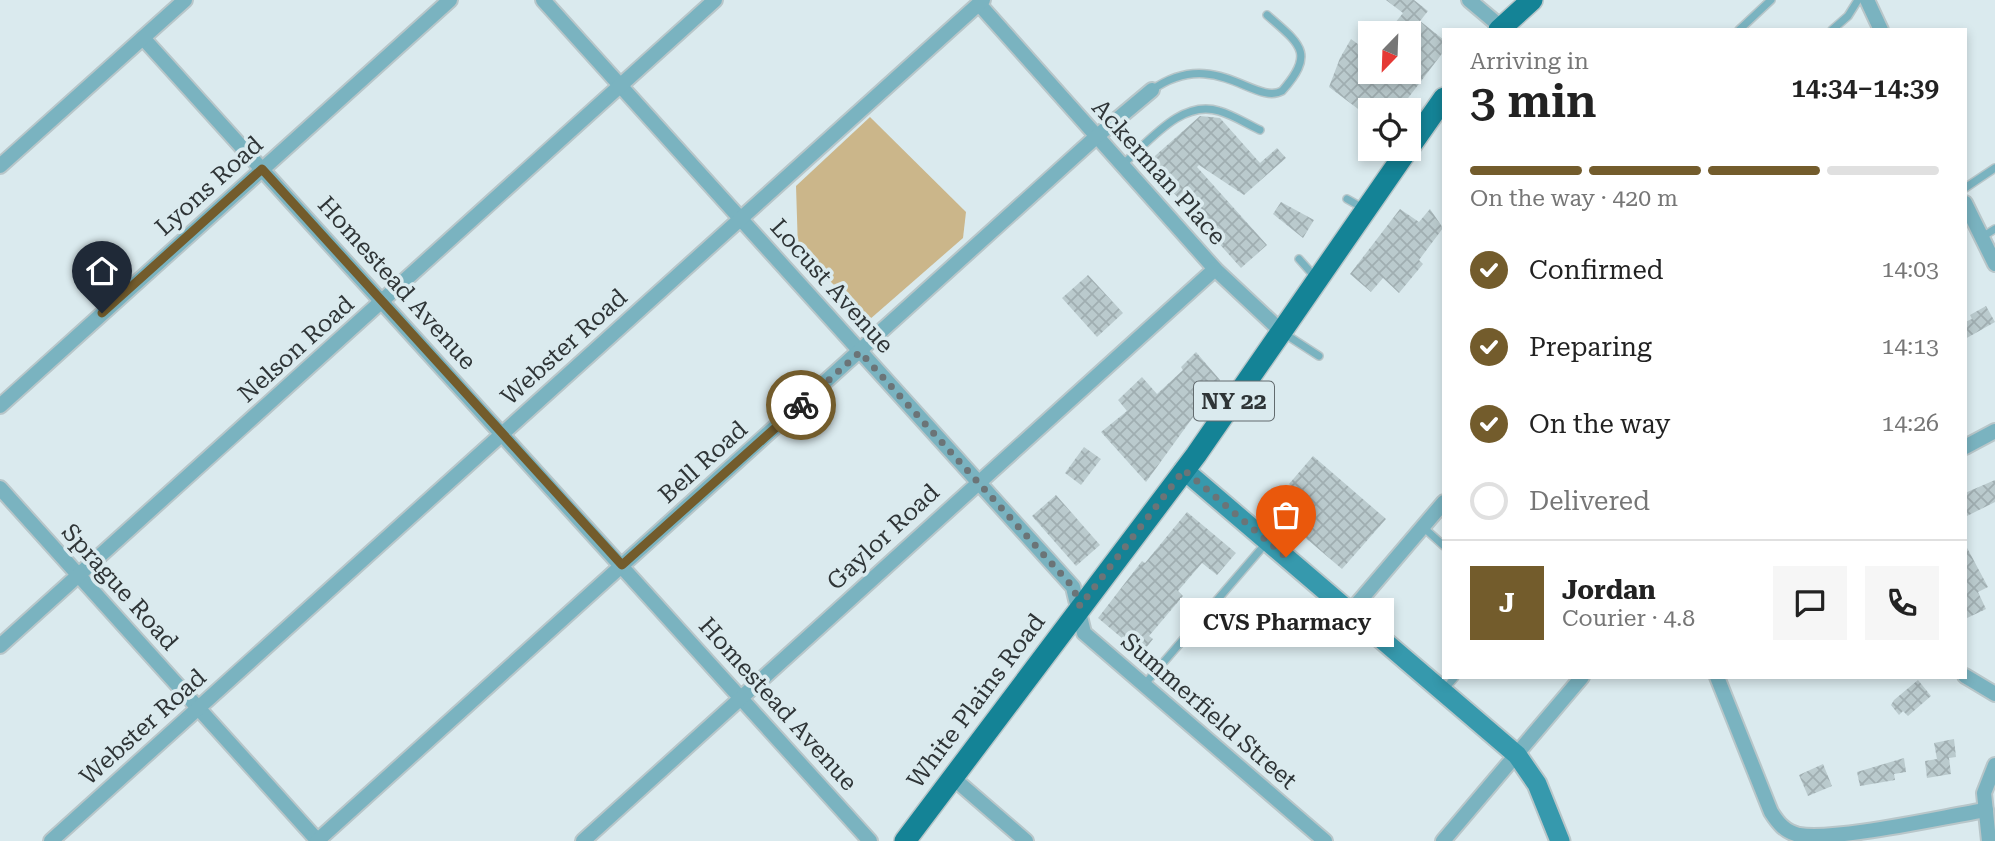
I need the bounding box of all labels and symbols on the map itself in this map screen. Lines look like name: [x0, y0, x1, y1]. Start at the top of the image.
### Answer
north arrow: [1358, 21, 1421, 84]
street label: Ackerman Place: [1086, 93, 1232, 251]
street label: Lyons Road: [150, 130, 268, 242]
street label: Homestead Avenue: [312, 191, 482, 375]
street label: Locust Avenue: [765, 213, 899, 359]
pin: [72, 241, 132, 313]
street label: Webster Road: [495, 283, 633, 411]
street label: Nelson Road: [232, 290, 360, 408]
courier: [766, 370, 836, 440]
road number: NY 22: [1194, 382, 1274, 420]
street label: Bell Road: [653, 415, 753, 509]
street label: Gaylor Road: [821, 478, 945, 596]
pin: [1256, 485, 1316, 557]
street label: Sprague Road: [56, 518, 184, 656]
callout: CVS Pharmacy: [1179, 599, 1393, 648]
street label: White Plains Road: [901, 608, 1051, 794]
street label: Homestead Avenue: [693, 612, 863, 796]
street label: Summerfield Street: [1115, 627, 1303, 795]
street label: Webster Road: [74, 663, 212, 791]

